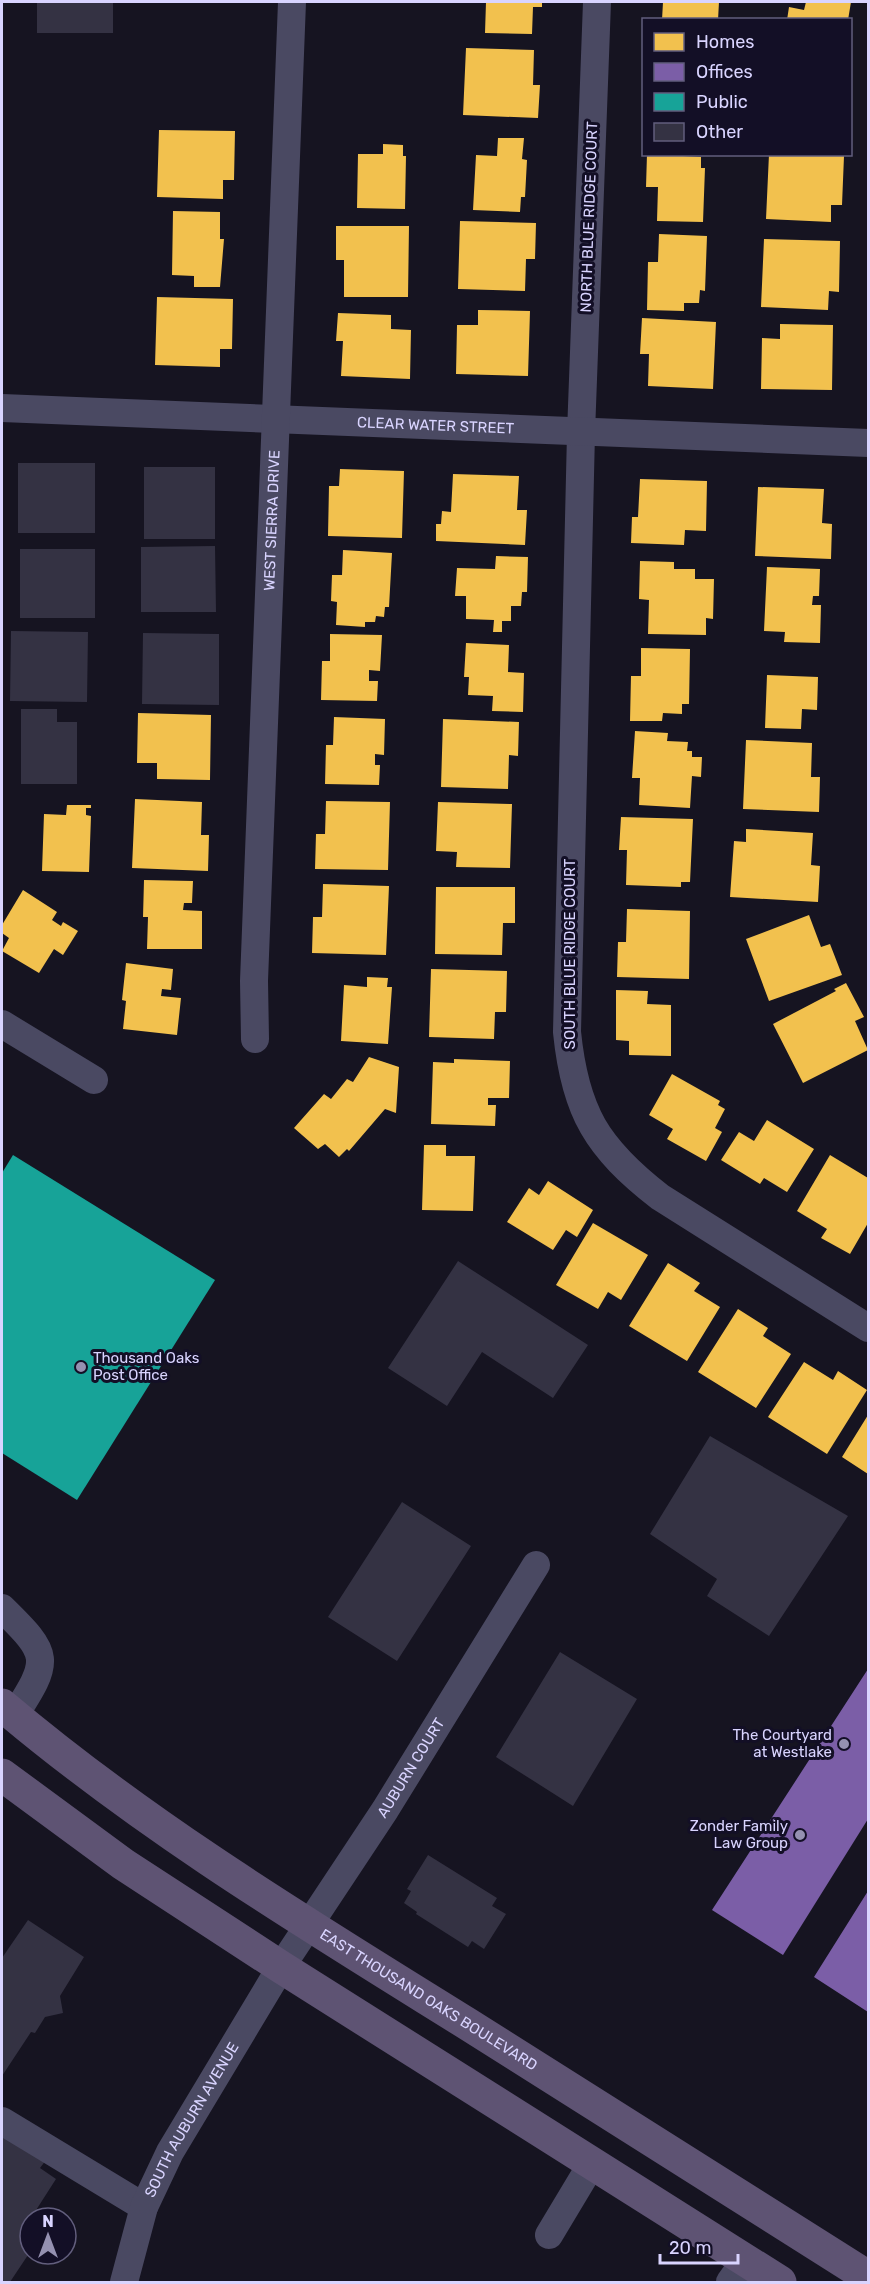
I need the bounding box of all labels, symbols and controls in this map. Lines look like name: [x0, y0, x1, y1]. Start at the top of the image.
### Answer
legend: [642, 18, 852, 156]
text: Homes: [696, 31, 754, 53]
text: Offices: [696, 61, 753, 83]
text: Public: [696, 91, 748, 113]
street label: NORTH BLUE RIDGE COURT: [577, 121, 601, 313]
text: Other: [696, 121, 743, 143]
street label: CLEAR WATER STREET: [357, 413, 515, 438]
street label: WEST SIERRA DRIVE: [260, 450, 284, 591]
street label: SOUTH BLUE RIDGE COURT: [561, 858, 579, 1049]
place label: Thousand Oaks Post Office: [93, 1349, 200, 1384]
marker: Thousand Oaks Post Office: [74, 1360, 88, 1374]
street label: AUBURN COURT: [373, 1714, 449, 1821]
place label: The Courtyard at Westlake: [732, 1726, 832, 1761]
marker: The Courtyard at Westlake: [837, 1737, 851, 1751]
place label: Zonder Family Law Group: [690, 1817, 788, 1852]
marker: Zonder Family Law Group: [793, 1828, 807, 1842]
street label: EAST THOUSAND OAKS BOULEVARD: [317, 1925, 541, 2074]
street label: SOUTH AUBURN AVENUE: [141, 2039, 243, 2200]
north arrow: [18, 2206, 78, 2266]
text: N: [42, 2212, 54, 2231]
scale bar: [660, 2227, 738, 2265]
text: 20 m: [669, 2237, 711, 2259]

